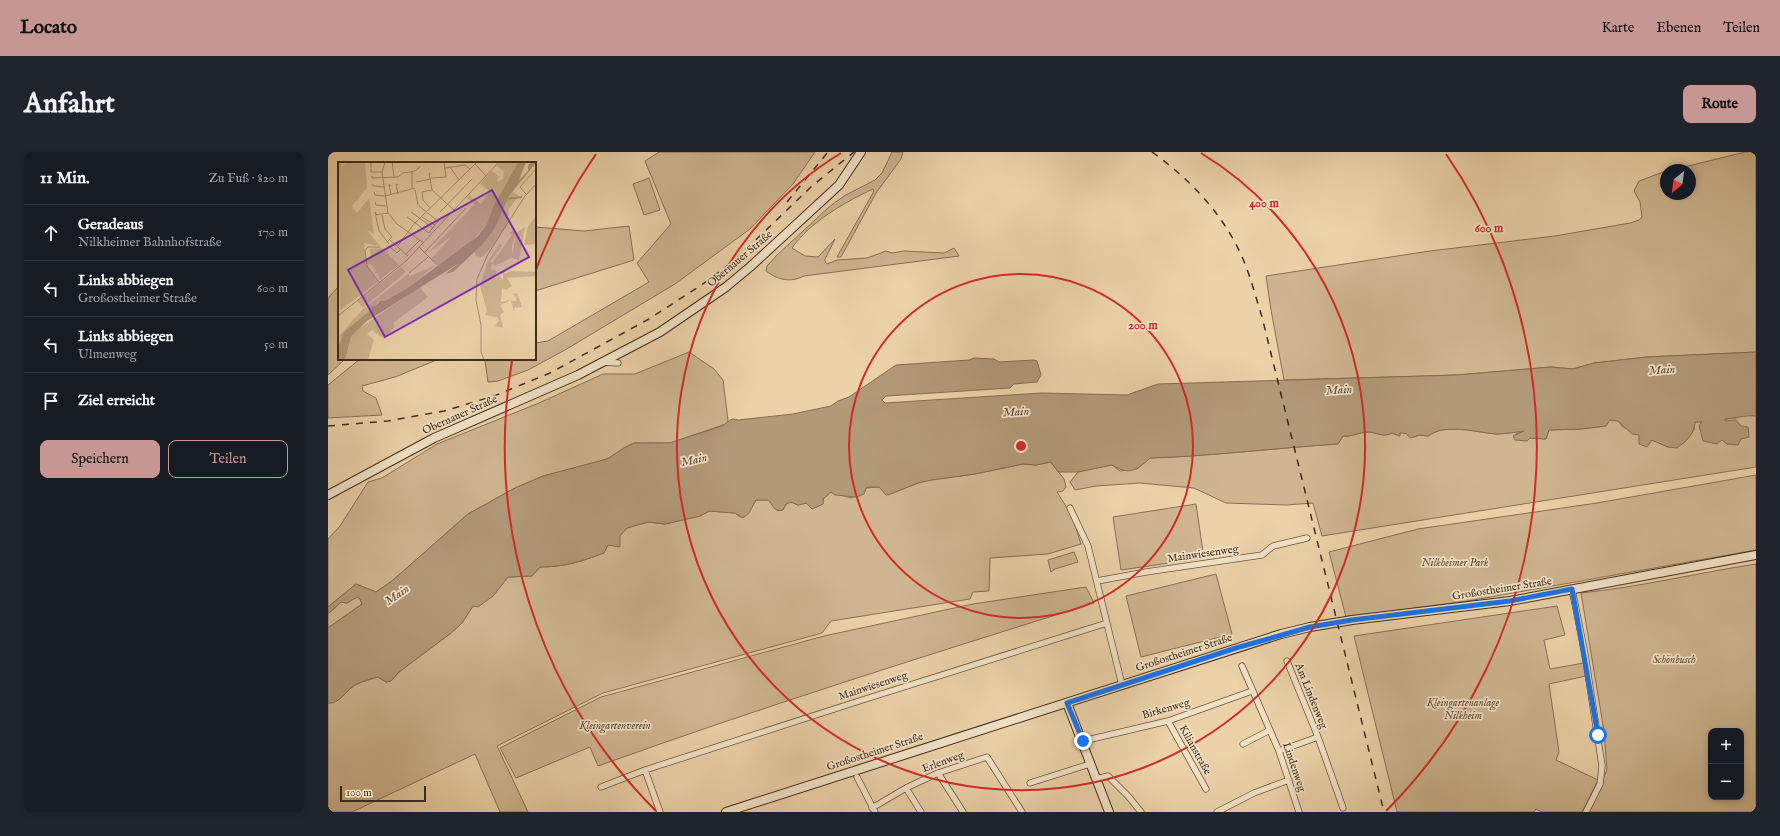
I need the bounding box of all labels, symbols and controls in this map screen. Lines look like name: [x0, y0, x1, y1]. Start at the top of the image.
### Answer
text: Locato: [20, 16, 77, 40]
text: Karte: [1602, 19, 1634, 37]
text: Ebenen: [1656, 19, 1701, 37]
text: Teilen: [1723, 19, 1760, 37]
button: Route: [1683, 85, 1756, 123]
text: Anfahrt: [24, 87, 115, 122]
inset map: [338, 162, 536, 360]
north arrow: [1660, 164, 1696, 200]
text: 11 Min.: [40, 168, 90, 189]
text: Zu Fuß · 820 m: [209, 170, 288, 187]
text: 400 m: [1249, 196, 1280, 211]
text: Geradeaus: [78, 215, 143, 234]
text: 600 m: [1475, 221, 1504, 236]
icon: ahead: [40, 222, 62, 244]
text: 170 m: [258, 224, 288, 241]
street label: Obernauer Straße: [705, 228, 775, 290]
text: Nilkheimer Bahnhofstraße: [78, 234, 222, 251]
text: Links abbiegen: [78, 271, 174, 290]
icon: left: [40, 278, 62, 300]
text: 600 m: [257, 280, 288, 297]
text: Großostheimer Straße: [78, 290, 197, 307]
text: 200 m: [1128, 318, 1158, 333]
text: Links abbiegen: [78, 327, 174, 346]
icon: left: [40, 334, 62, 356]
text: 50 m: [264, 336, 288, 353]
text: Ulmenweg: [78, 346, 137, 363]
water label: Main: [1648, 362, 1676, 378]
water label: Main: [1325, 382, 1353, 398]
icon: arrive: [40, 390, 62, 412]
text: Ziel erreicht: [78, 391, 155, 410]
street label: Obernauer Straße: [420, 392, 500, 438]
water label: Main: [1002, 404, 1030, 420]
centre of rings: [1014, 439, 1028, 453]
button: Speichern: [40, 440, 160, 478]
button: Teilen: [168, 440, 288, 478]
water label: Main: [679, 450, 709, 470]
street label: Mainwiesenweg: [1166, 542, 1241, 566]
park label: Nilkheimer Park: [1422, 556, 1489, 570]
street label: Großostheimer Straße: [1451, 574, 1553, 604]
water label: Main: [382, 581, 412, 609]
street label: Großostheimer Straße: [1134, 631, 1234, 675]
park label: Schönbusch: [1652, 653, 1696, 667]
street label: Am Lindenweg: [1291, 660, 1331, 732]
street label: Mainwiesenweg: [837, 668, 910, 704]
street label: Birkenweg: [1141, 695, 1192, 722]
park label: Kleingartenanlage Nilkheim: [1426, 696, 1499, 723]
park label: Kleingartenverein: [578, 719, 651, 734]
street label: Kilianstraße: [1176, 723, 1214, 777]
route start: [1589, 726, 1607, 744]
map controls: [1708, 728, 1744, 800]
button: +: [1708, 728, 1744, 764]
street label: Großostheimer Straße: [825, 730, 925, 774]
route end: [1074, 732, 1092, 750]
street label: Lindenweg: [1279, 740, 1309, 795]
street label: Erlenweg: [920, 748, 967, 776]
button: −: [1708, 764, 1744, 800]
scale bar: [340, 784, 426, 803]
text: 100 m: [346, 786, 372, 800]

